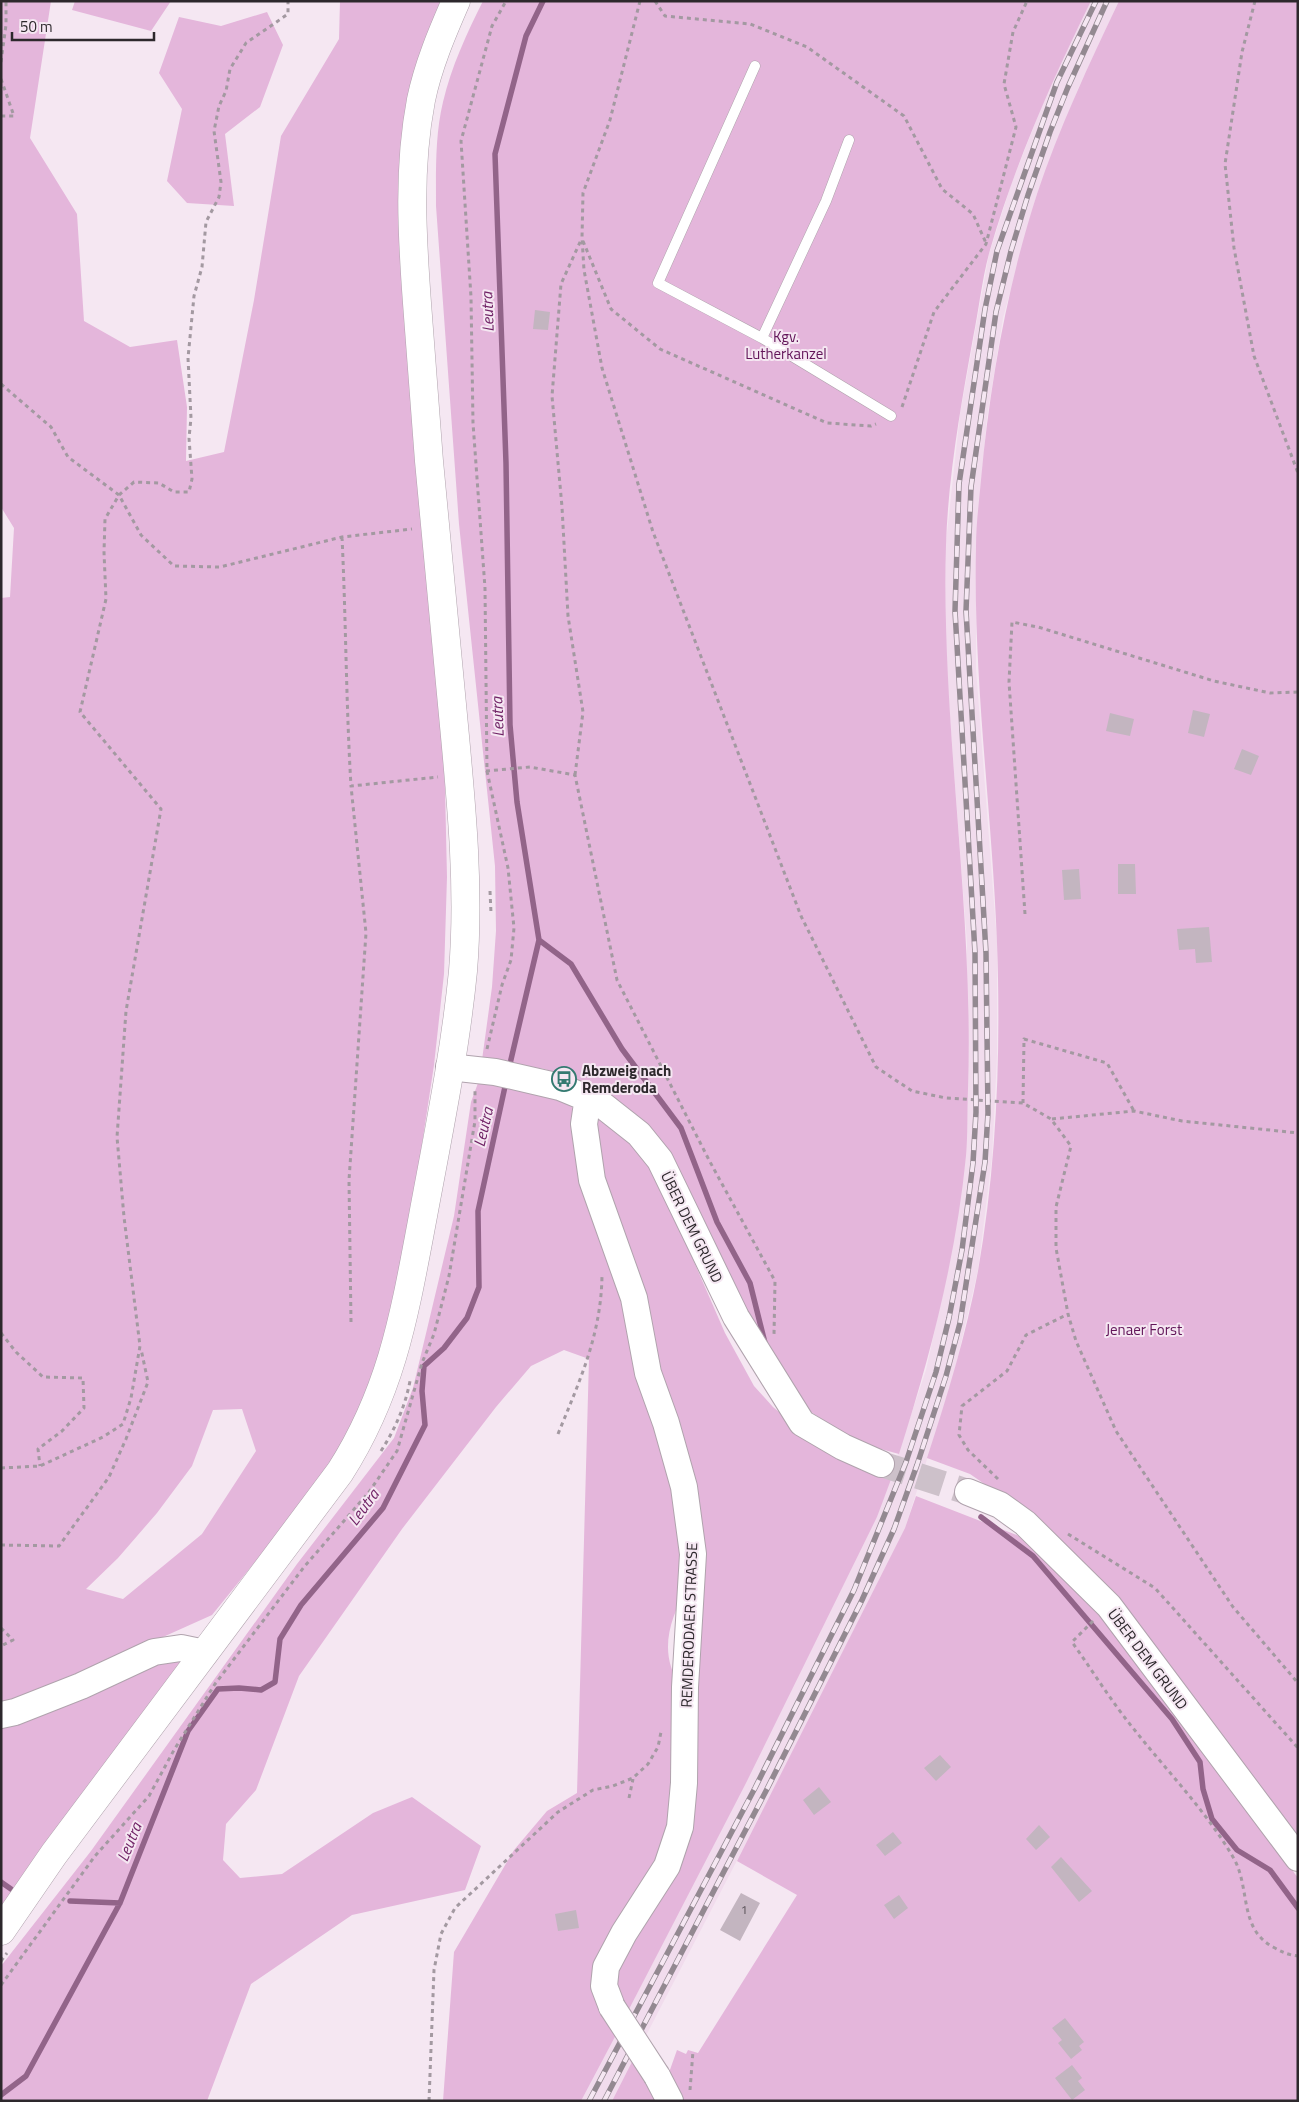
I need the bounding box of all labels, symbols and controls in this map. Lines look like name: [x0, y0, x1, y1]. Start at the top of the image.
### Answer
scale bar: [12, 10, 155, 42]
text: 50 m: [20, 15, 53, 38]
water label: Leutra: [474, 291, 500, 332]
park label: Kgv. Lutherkanzel: [745, 325, 827, 365]
water label: Leutra: [484, 696, 510, 737]
place label: Abzweig nach Remderoda: [582, 1059, 671, 1099]
bus stop icon: Abzweig nach Remderoda: [551, 1066, 577, 1092]
water label: Leutra: [467, 1104, 499, 1149]
street label: ÜBER DEM GRUND: [655, 1167, 729, 1287]
park label: Jenaer Forst: [1106, 1318, 1183, 1341]
water label: Leutra: [342, 1483, 385, 1530]
street label: REMDERODAER STRASSE: [675, 1542, 703, 1708]
street label: ÜBER DEM GRUND: [1102, 1604, 1194, 1714]
water label: Leutra: [110, 1818, 148, 1865]
house number: 1: [741, 1900, 747, 1919]

